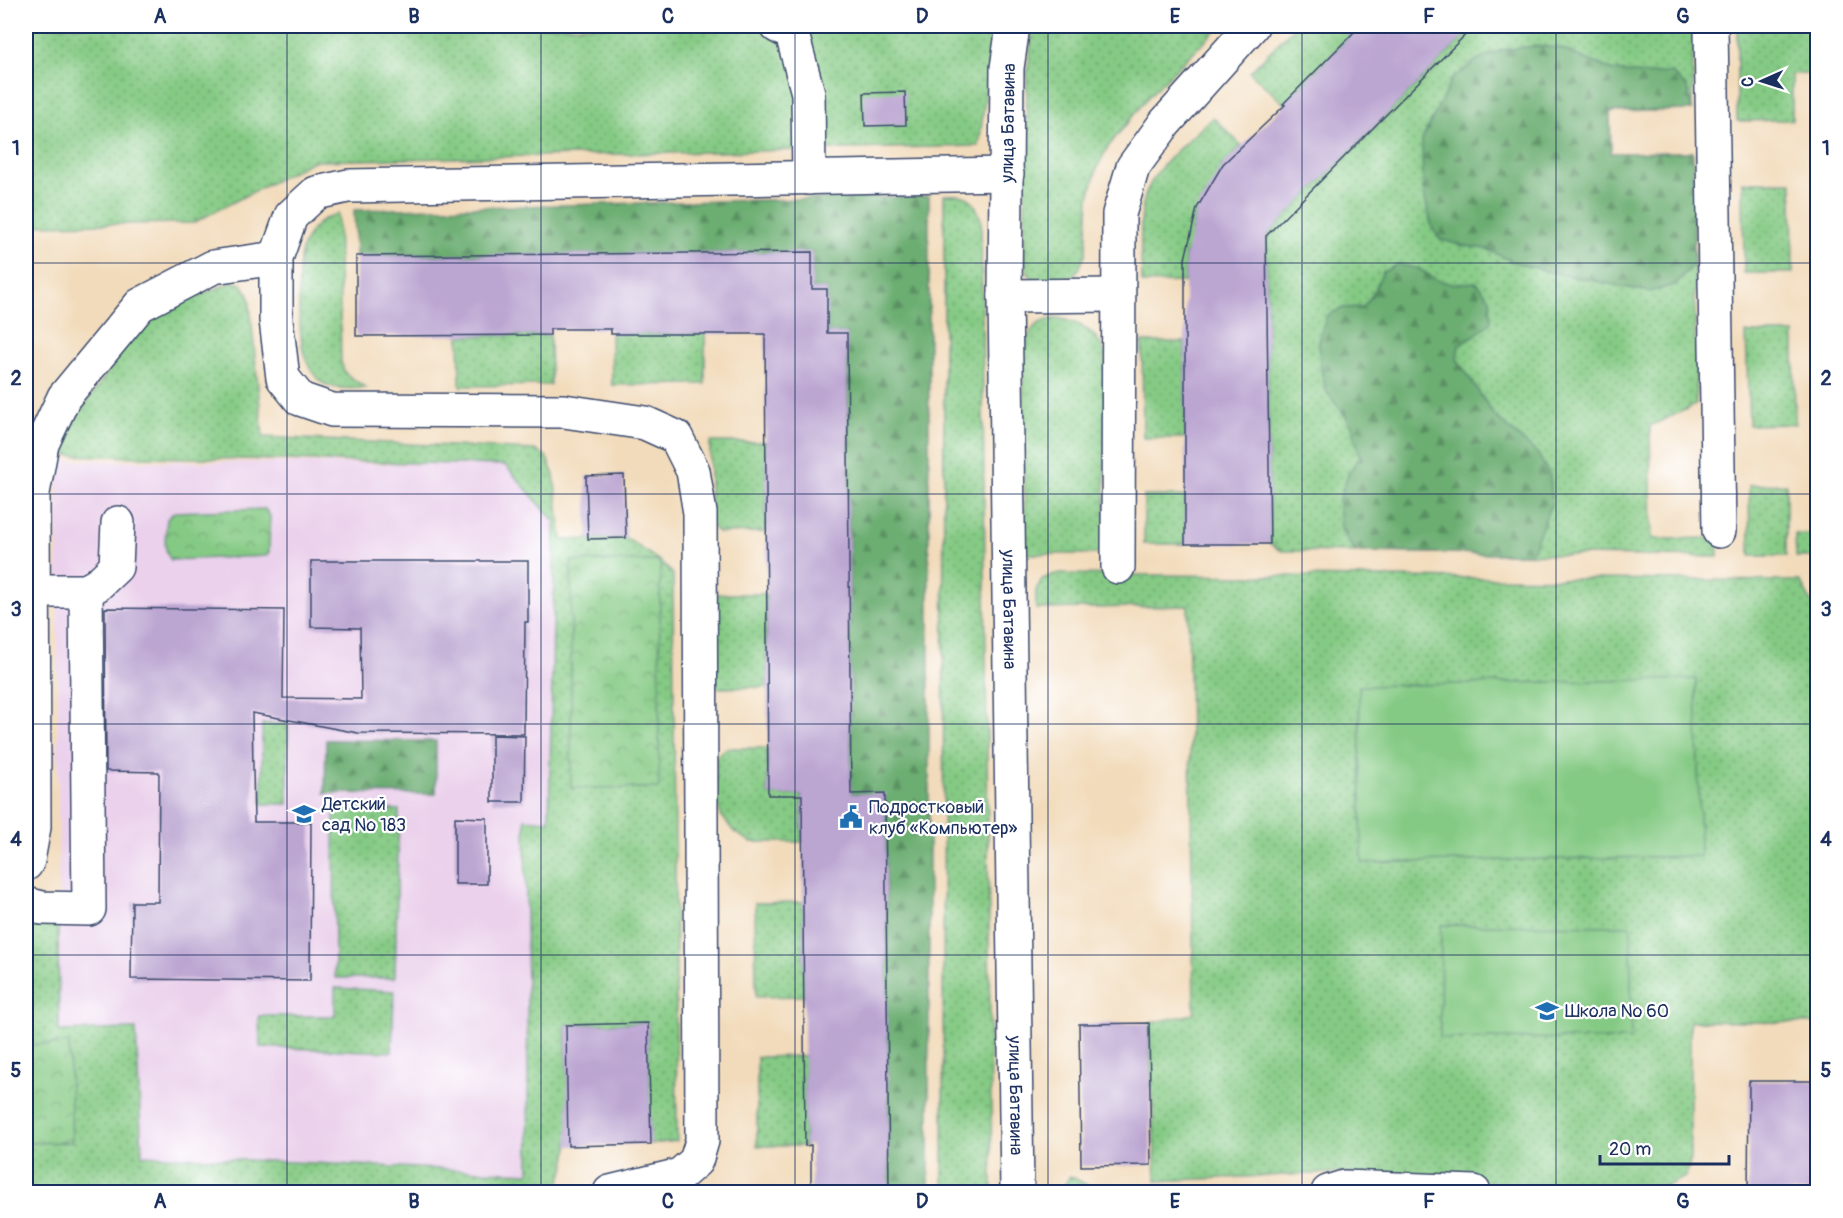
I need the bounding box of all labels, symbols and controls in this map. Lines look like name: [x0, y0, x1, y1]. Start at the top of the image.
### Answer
text: A: [154, 4, 167, 29]
text: B: [408, 4, 420, 29]
text: C: [662, 4, 674, 29]
text: D: [916, 4, 929, 29]
text: E: [1170, 4, 1181, 29]
text: F: [1423, 4, 1435, 29]
text: G: [1676, 4, 1690, 29]
north arrow: [1732, 51, 1792, 111]
street label: улица Батавина: [996, 63, 1021, 184]
text: С: [1738, 76, 1758, 87]
text: 1: [12, 136, 20, 161]
text: 1: [1822, 136, 1830, 161]
text: 2: [10, 366, 22, 391]
text: 2: [1820, 366, 1832, 391]
street label: улица Батавина: [996, 549, 1021, 669]
text: 3: [10, 597, 22, 622]
text: 3: [1820, 597, 1832, 622]
place label: Детский сад № 183: [321, 793, 406, 837]
place label: Подростковый клуб «Компьютер»: [869, 796, 1017, 840]
school or university icon: Детский сад № 183: [291, 801, 317, 827]
public building icon: Подростковый клуб «Компьютер»: [838, 804, 864, 830]
text: 4: [10, 827, 22, 852]
text: 4: [1820, 827, 1832, 852]
school or university icon: Школа № 60: [1534, 998, 1560, 1024]
place label: Школа № 60: [1565, 1000, 1669, 1023]
street label: улица Батавина: [1003, 1035, 1028, 1155]
text: 5: [11, 1058, 22, 1083]
text: 5: [1821, 1058, 1832, 1083]
scale bar: [1600, 1128, 1729, 1166]
text: 20 m: [1609, 1138, 1651, 1161]
text: A: [154, 1189, 167, 1214]
text: B: [408, 1189, 420, 1214]
text: C: [662, 1189, 674, 1214]
text: D: [916, 1189, 929, 1214]
text: E: [1170, 1189, 1181, 1214]
text: F: [1423, 1189, 1435, 1214]
text: G: [1676, 1189, 1690, 1214]

